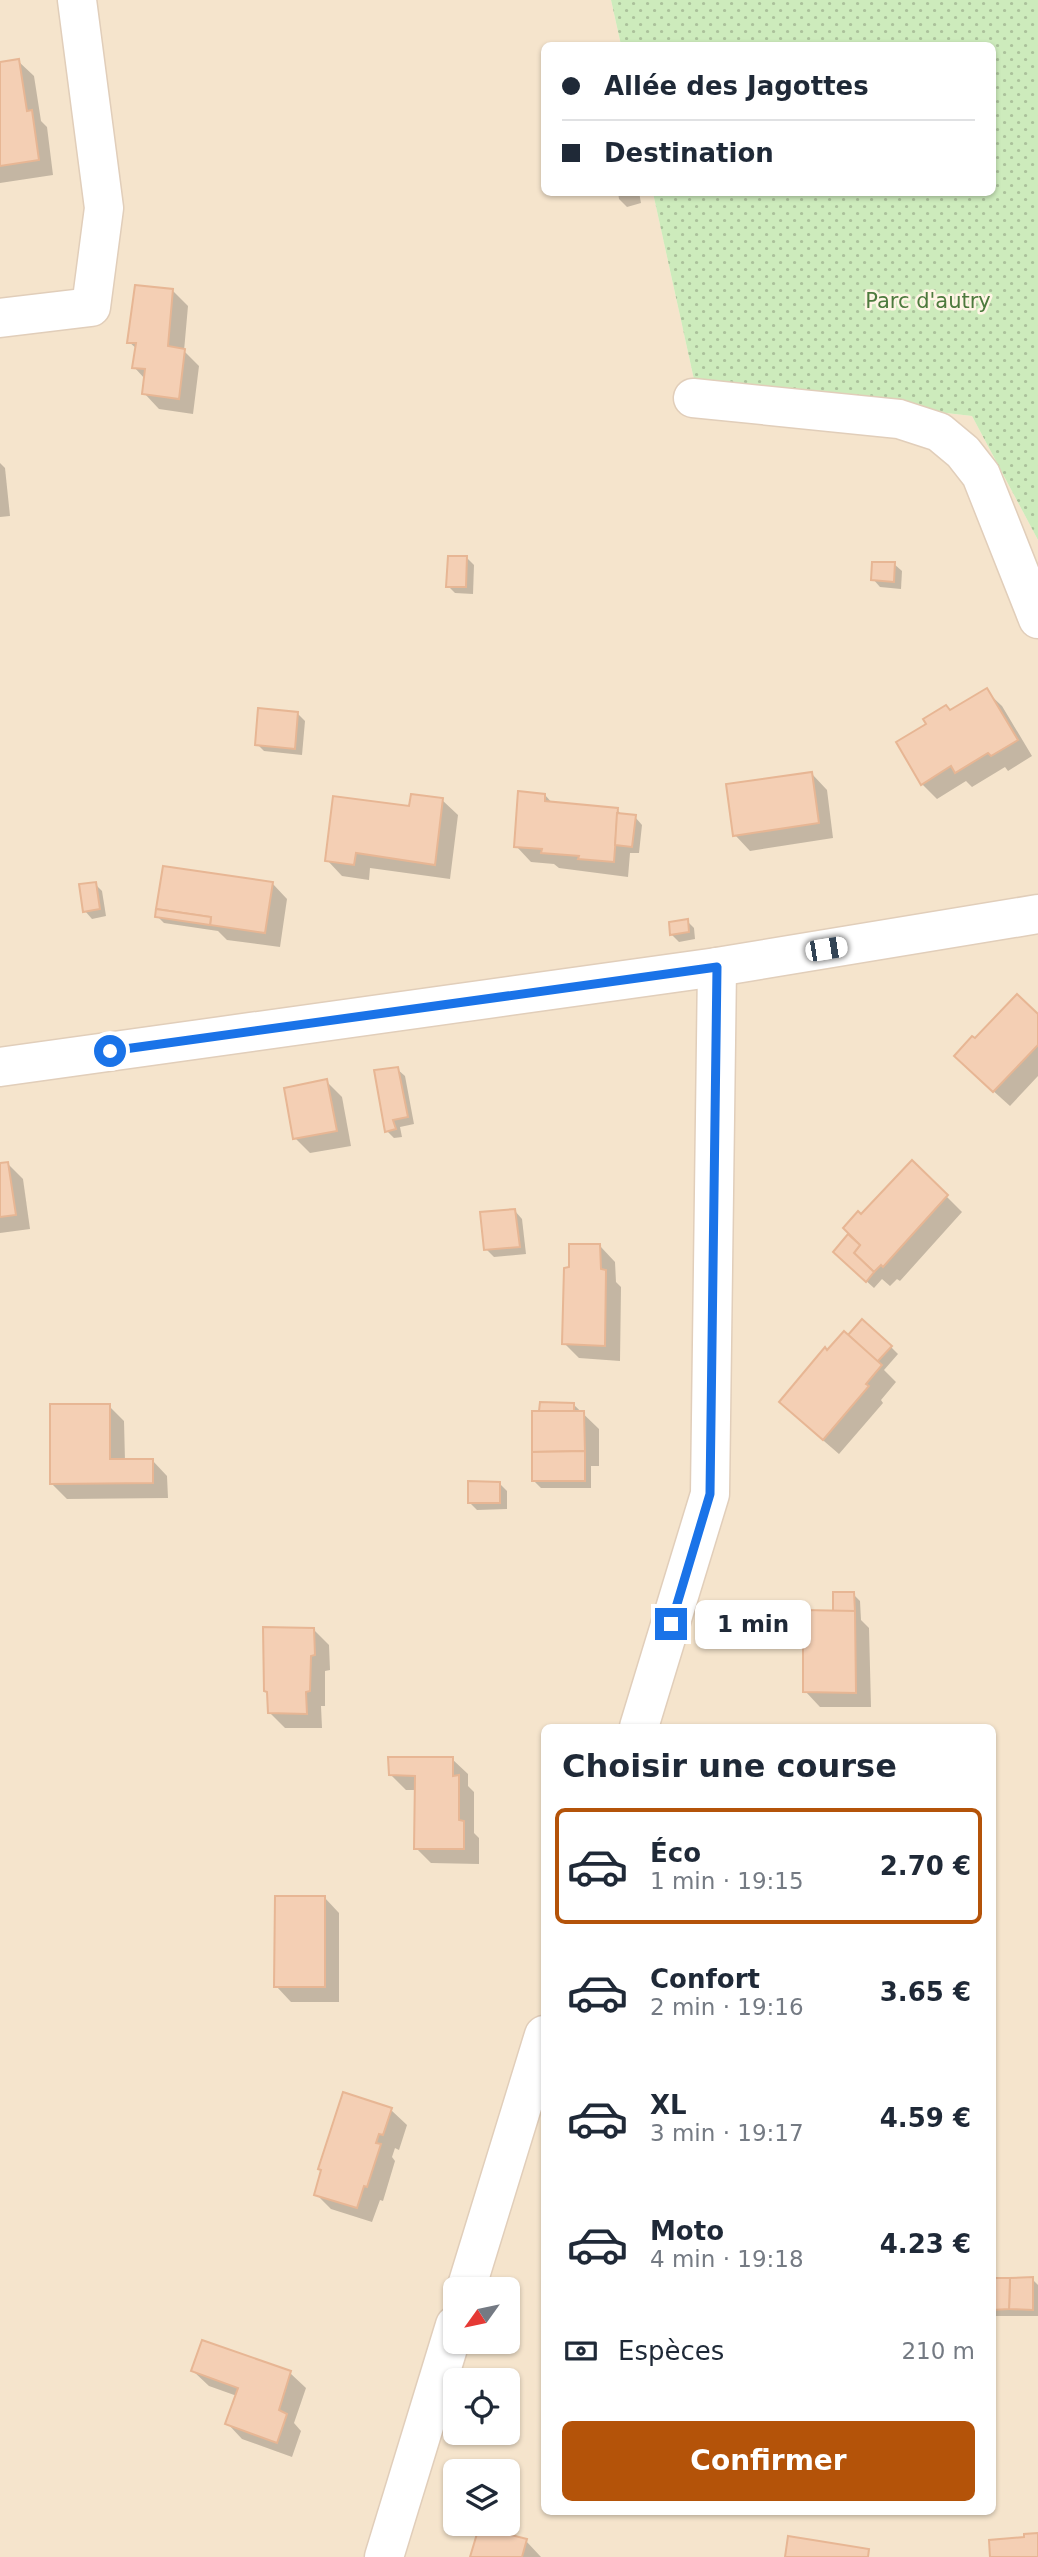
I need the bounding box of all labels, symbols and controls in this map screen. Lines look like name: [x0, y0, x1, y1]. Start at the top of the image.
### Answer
text: Allée des Jagottes: [604, 71, 869, 101]
text: Destination: [604, 138, 774, 168]
park label: Parc d'autry: [865, 289, 991, 313]
car: [804, 935, 849, 963]
route start: [94, 1035, 126, 1067]
callout: 1 min: [696, 1600, 811, 1648]
route end: [655, 1608, 687, 1640]
text: 1 min: [717, 1611, 789, 1637]
text: Choisir une course: [562, 1747, 897, 1785]
icon: car: [566, 1835, 629, 1898]
text: Éco: [650, 1838, 701, 1868]
text: 2.70 €: [880, 1851, 971, 1881]
text: 1 min · 19:15: [650, 1868, 804, 1894]
icon: car: [566, 1961, 629, 2024]
text: Confort: [650, 1964, 760, 1994]
text: 3.65 €: [880, 1977, 971, 2007]
text: 2 min · 19:16: [650, 1994, 804, 2020]
icon: car: [566, 2087, 629, 2150]
text: XL: [650, 2090, 687, 2120]
text: 4.59 €: [880, 2103, 971, 2133]
text: 3 min · 19:17: [650, 2120, 804, 2146]
icon: car: [566, 2213, 629, 2276]
text: Moto: [650, 2216, 724, 2246]
text: 4.23 €: [880, 2229, 971, 2259]
text: 4 min · 19:18: [650, 2246, 804, 2272]
north arrow: [443, 2277, 520, 2354]
map controls: [443, 2277, 520, 2536]
icon: cash: [562, 2332, 600, 2370]
text: Espèces: [618, 2336, 724, 2366]
text: 210 m: [901, 2338, 975, 2364]
button: locate: [443, 2368, 520, 2445]
button: Confirmer: [562, 2421, 975, 2501]
button: layers: [443, 2459, 520, 2536]

